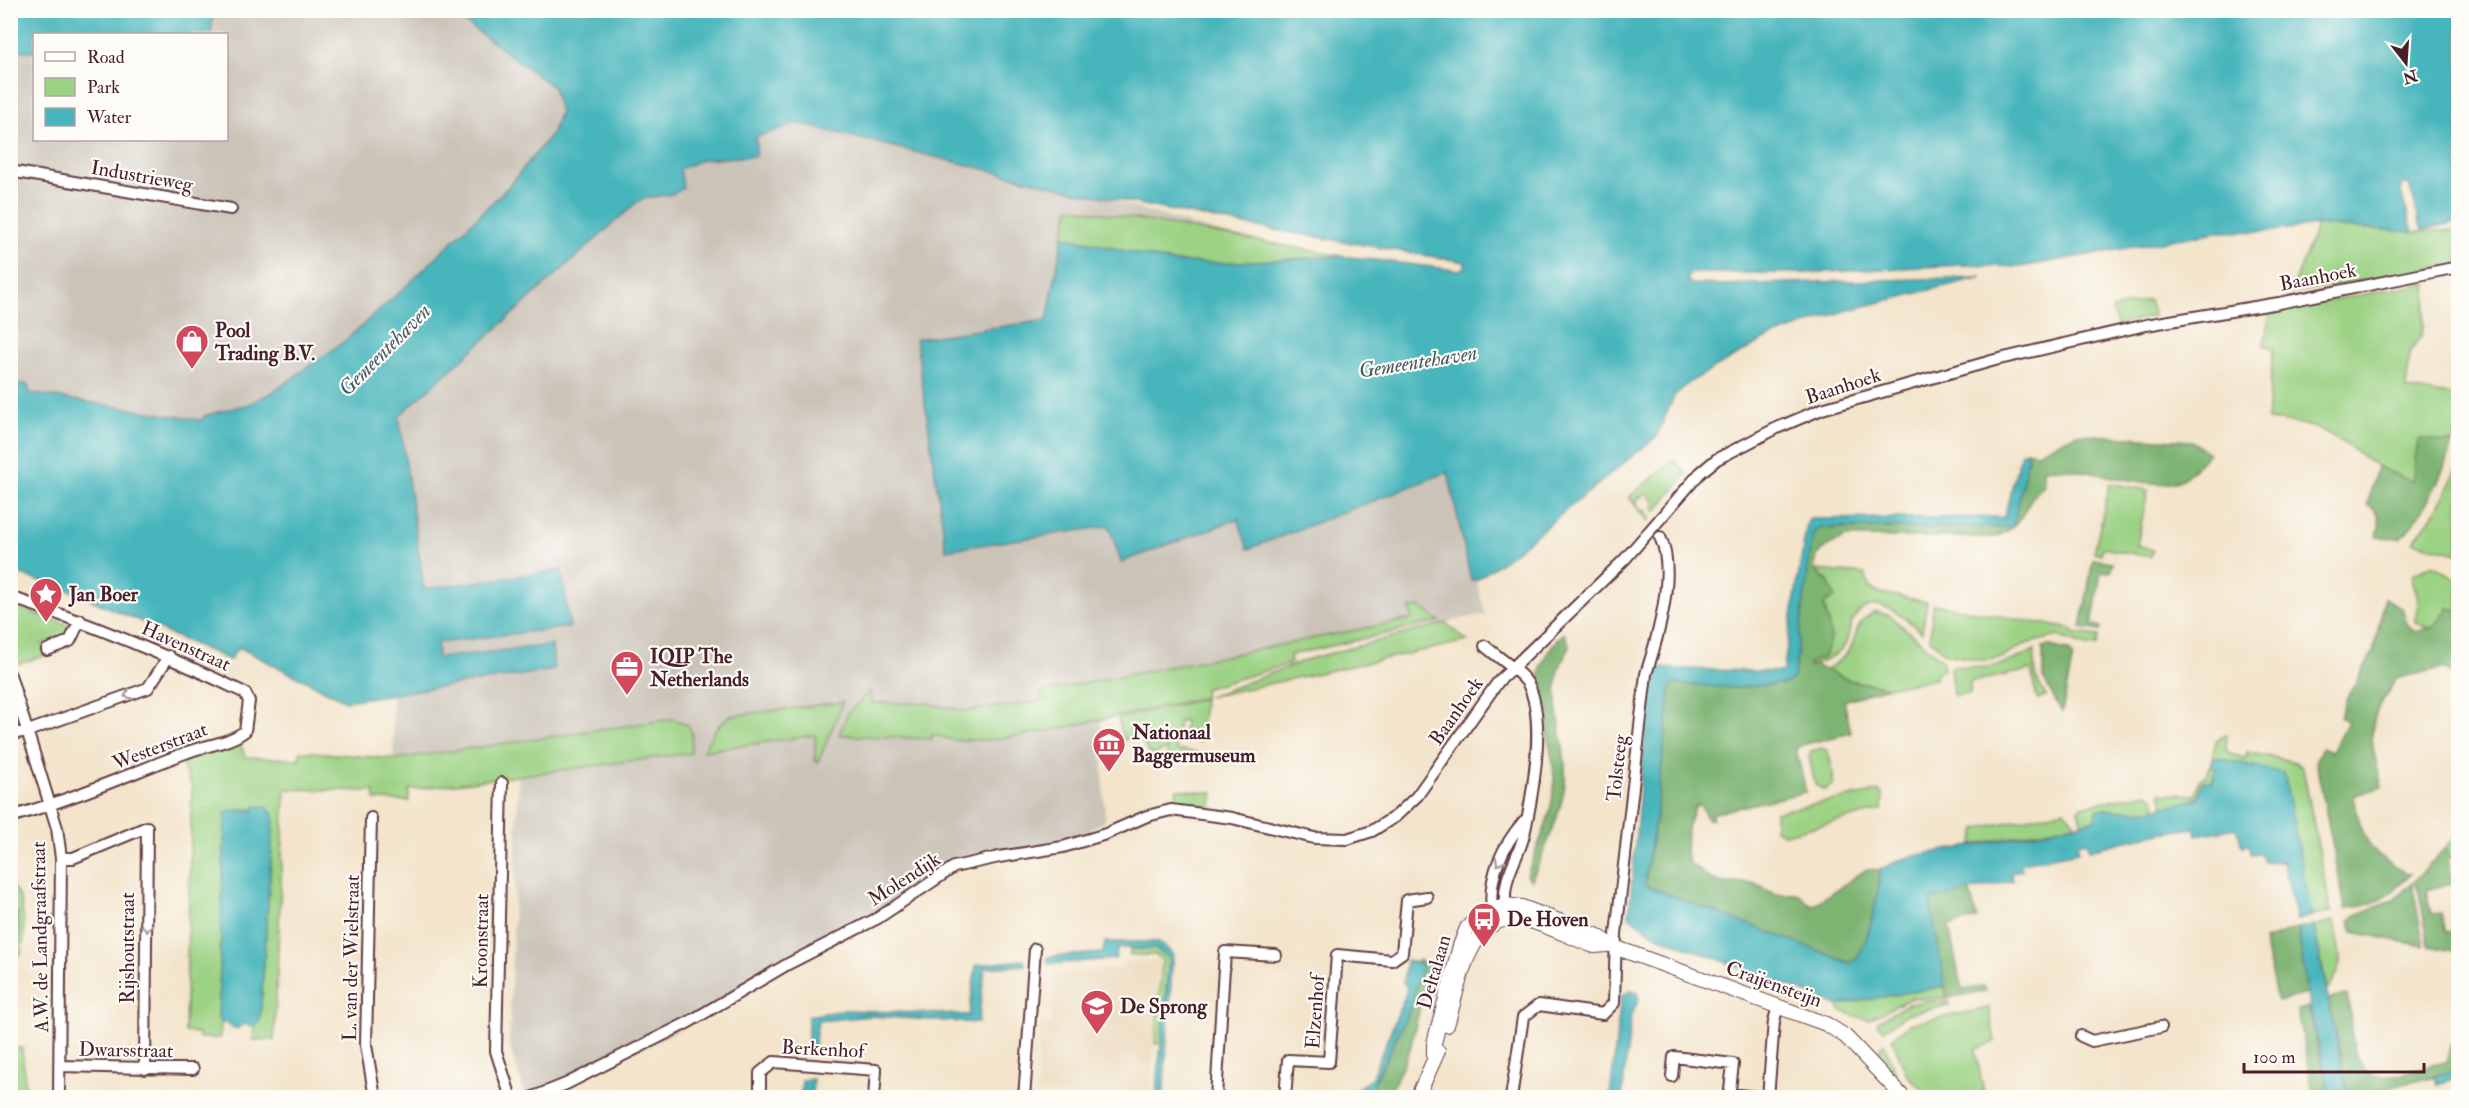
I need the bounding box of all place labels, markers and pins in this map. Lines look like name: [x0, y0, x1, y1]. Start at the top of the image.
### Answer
place label: Pool Trading B.V.: [214, 318, 315, 367]
shop icon: Pool Trading B.V.: [174, 323, 210, 370]
place icon: Jan Boer: [28, 576, 64, 623]
place label: Jan Boer: [68, 582, 139, 607]
place label: IQIP The Netherlands: [649, 644, 749, 692]
office icon: IQIP The Netherlands: [609, 649, 645, 696]
place label: Nationaal Baggermuseum: [1131, 720, 1256, 769]
museum icon: Nationaal Baggermuseum: [1091, 726, 1127, 773]
bus stop icon: De Hoven: [1466, 901, 1502, 948]
place label: De Hoven: [1507, 907, 1589, 932]
school or university icon: De Sprong: [1079, 988, 1115, 1035]
place label: De Sprong: [1120, 994, 1208, 1020]

